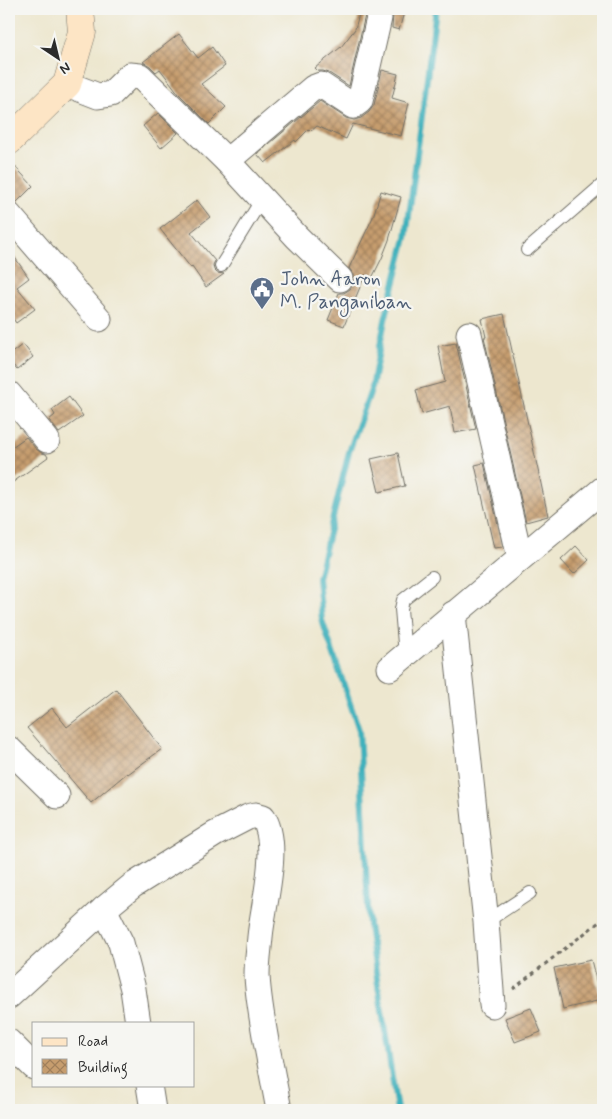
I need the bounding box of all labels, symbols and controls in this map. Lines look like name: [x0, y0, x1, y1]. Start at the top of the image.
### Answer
north arrow: [32, 32, 82, 82]
text: N: [56, 58, 74, 78]
place label: John Aaron M. Panganiban: [280, 266, 412, 317]
public building icon: John Aaron M. Panganiban: [249, 276, 275, 310]
legend: [32, 1022, 195, 1086]
text: Road: [78, 1032, 108, 1052]
text: Building: [78, 1058, 128, 1079]

